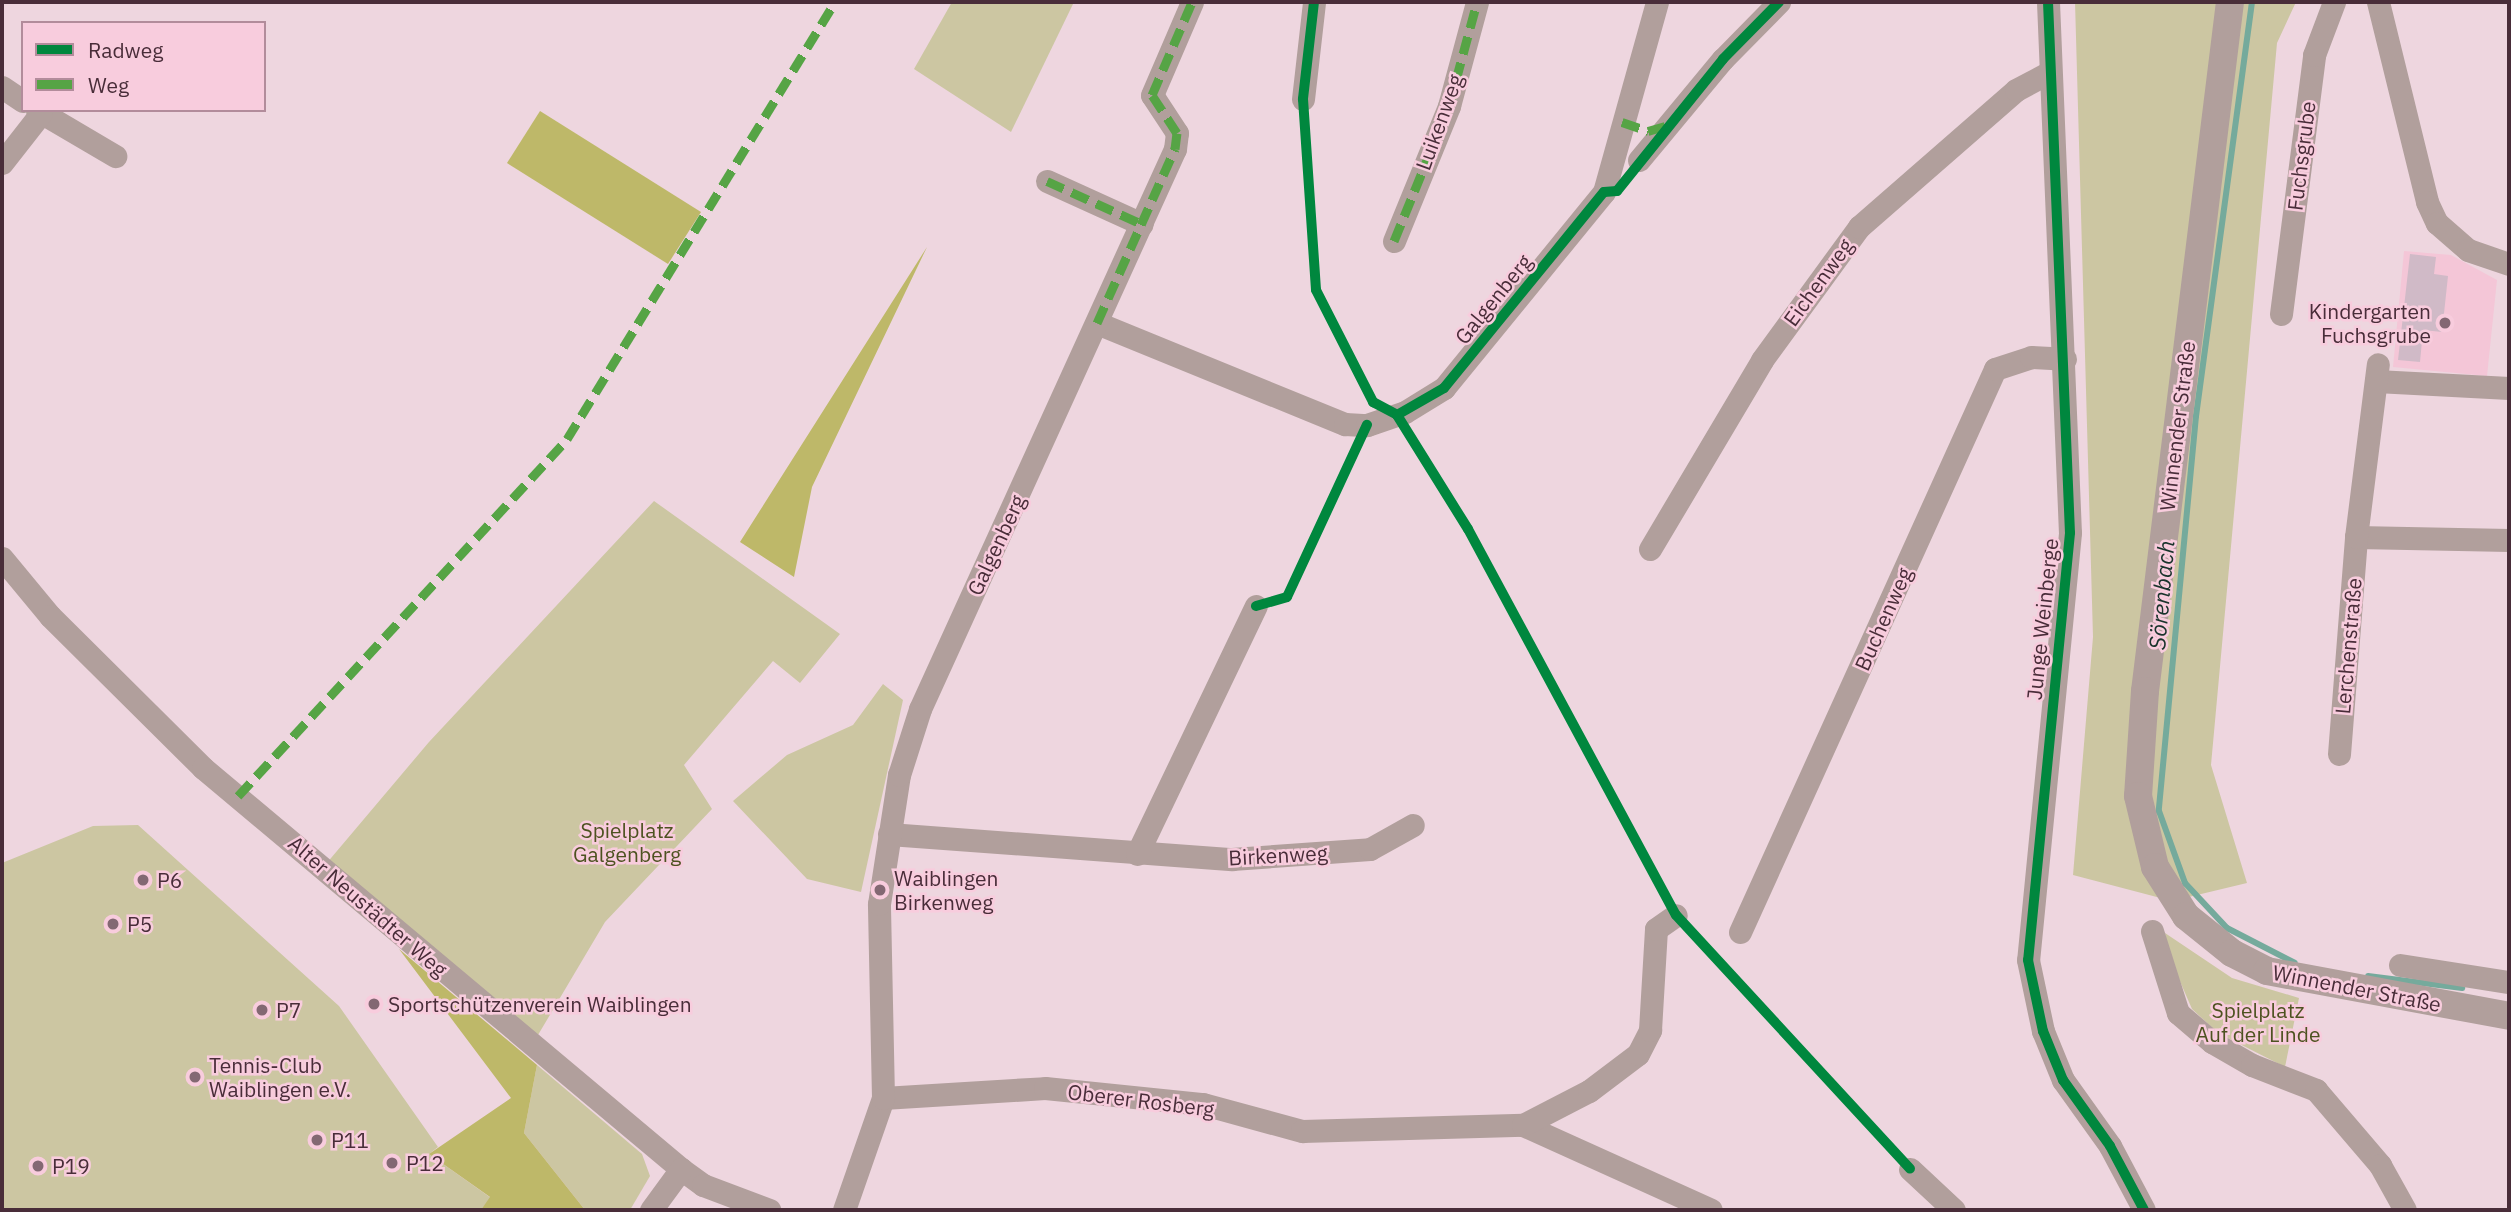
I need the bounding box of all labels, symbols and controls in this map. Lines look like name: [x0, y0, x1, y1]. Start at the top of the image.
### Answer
legend: [21, 21, 266, 112]
text: Radweg: [88, 36, 163, 64]
text: Weg: [88, 71, 129, 99]
street label: Luikenweg: [1410, 71, 1468, 173]
street label: Fuchsgrube: [2282, 100, 2320, 212]
street label: Eichenweg: [1778, 233, 1858, 331]
street label: Galgenberg: [1449, 249, 1537, 349]
place label: Kindergarten Fuchsgrube: [2309, 298, 2431, 348]
marker: Kindergarten Fuchsgrube: [2437, 315, 2453, 331]
street label: Winnender Straße: [2154, 340, 2200, 512]
street label: Galgenberg: [962, 491, 1030, 599]
street label: Junge Weinberge: [2021, 537, 2063, 701]
water label: Sörenbach: [2142, 539, 2180, 651]
street label: Buchenweg: [1849, 564, 1917, 674]
street label: Lerchenstraße: [2329, 577, 2367, 715]
park label: Spielplatz Galgenberg: [573, 817, 681, 867]
street label: Alter Neustädter Weg: [283, 830, 453, 982]
street label: Birkenweg: [1228, 840, 1328, 870]
place label: Waiblingen Birkenweg: [894, 865, 998, 915]
place label: P6: [157, 867, 182, 893]
marker: P6: [135, 872, 151, 888]
marker: Waiblingen Birkenweg: [872, 882, 888, 898]
place label: P5: [127, 911, 152, 937]
marker: P5: [105, 916, 121, 932]
street label: Winnender Straße: [2271, 959, 2443, 1017]
place label: Sportschützenverein Waiblingen: [388, 991, 692, 1017]
marker: Sportschützenverein Waiblingen: [366, 996, 382, 1012]
place label: P7: [276, 997, 301, 1023]
park label: Spielplatz Auf der Linde: [2196, 997, 2320, 1047]
marker: P7: [254, 1002, 270, 1018]
place label: Tennis-Club Waiblingen e.V.: [209, 1052, 351, 1102]
marker: Tennis-Club Waiblingen e.V.: [187, 1069, 203, 1085]
street label: Oberer Rosberg: [1066, 1079, 1216, 1121]
place label: P11: [331, 1127, 369, 1153]
marker: P11: [309, 1132, 325, 1148]
place label: P12: [406, 1150, 444, 1176]
place label: P19: [52, 1153, 90, 1179]
marker: P12: [384, 1155, 400, 1171]
marker: P19: [30, 1158, 46, 1174]

